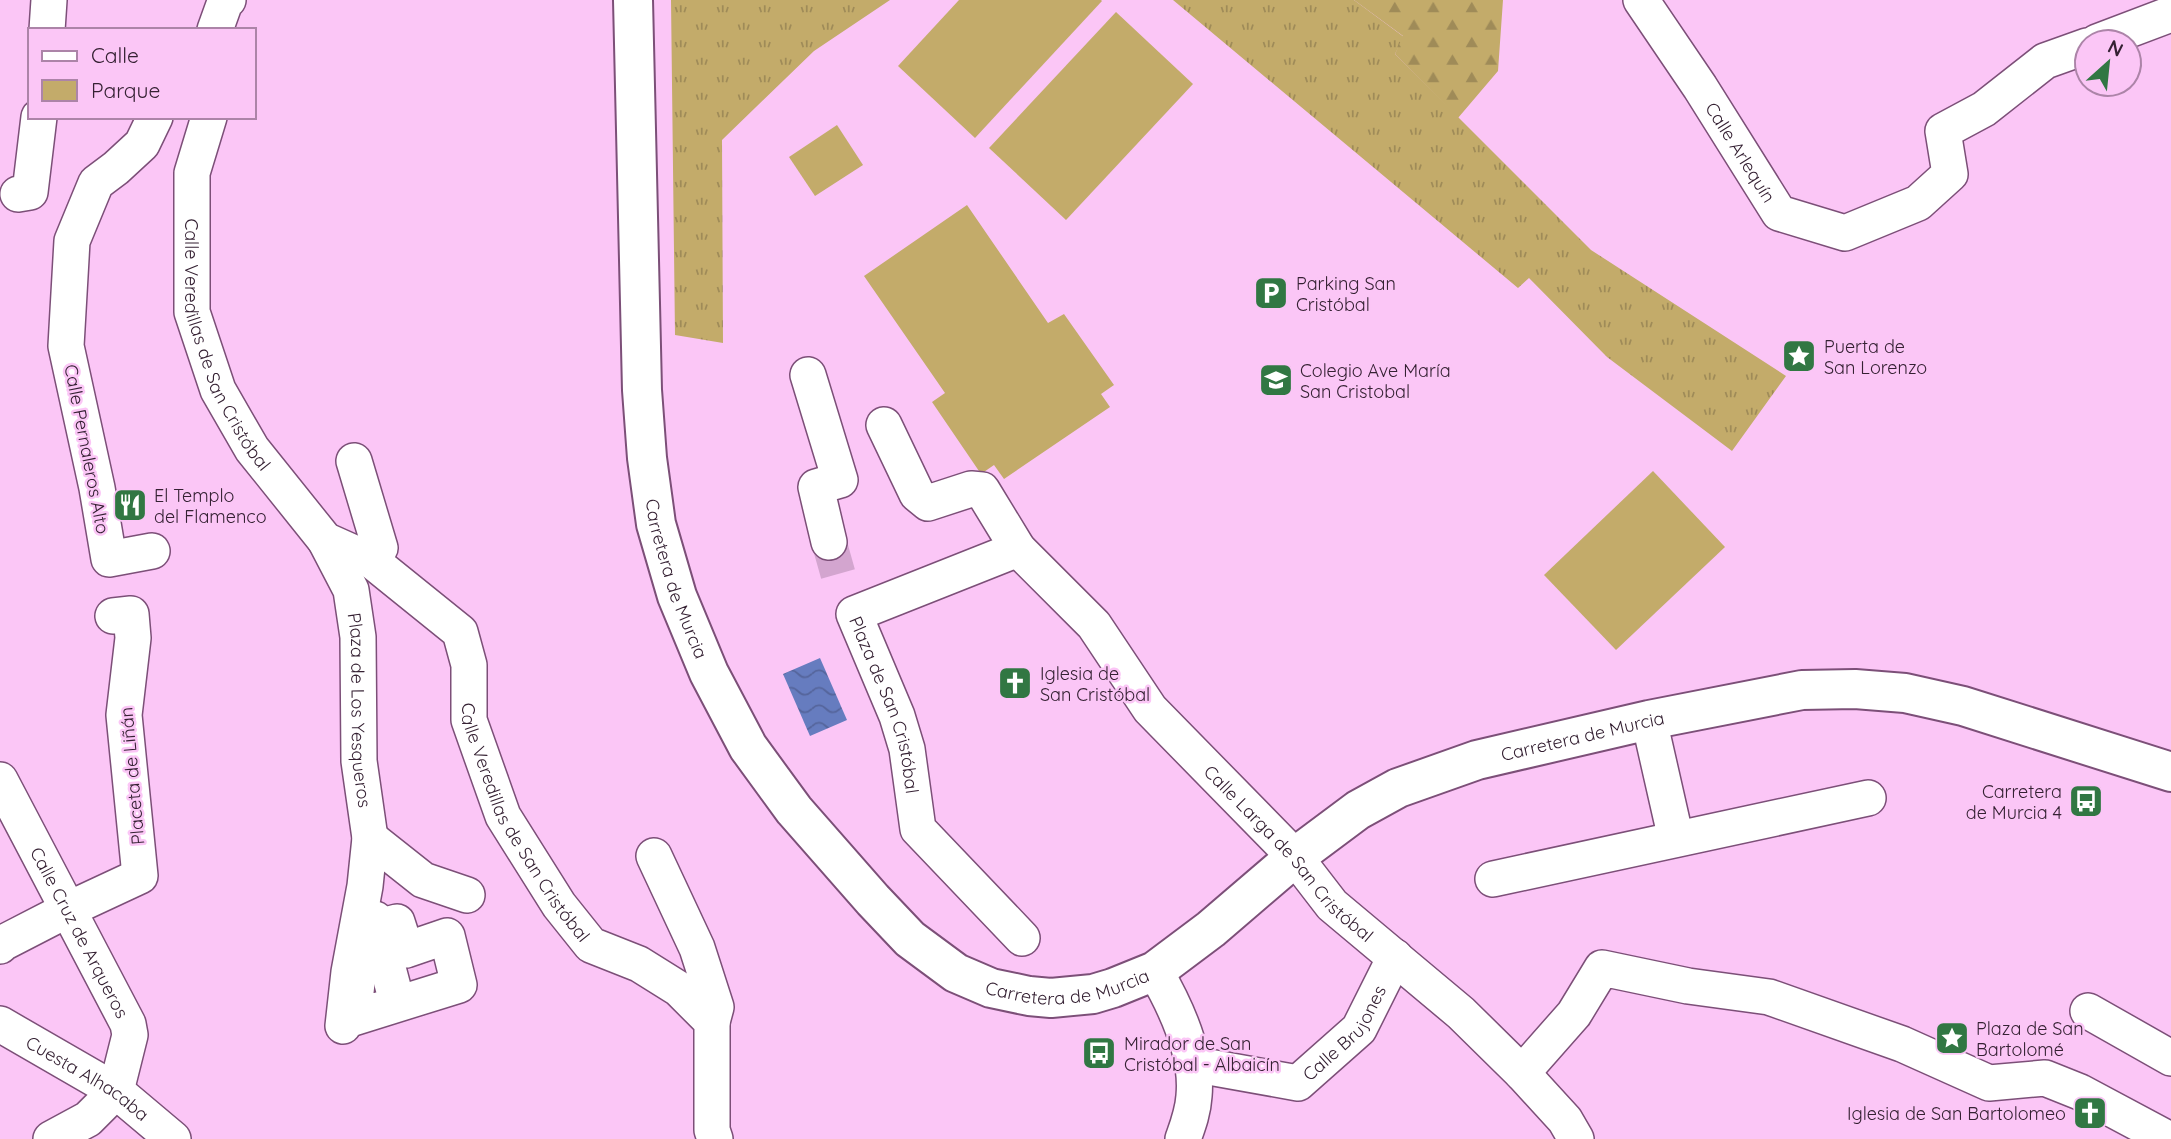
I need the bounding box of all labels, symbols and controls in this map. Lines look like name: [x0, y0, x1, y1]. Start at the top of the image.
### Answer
legend: [28, 28, 256, 119]
north arrow: [2073, 28, 2143, 98]
text: N: [2104, 34, 2127, 62]
text: Calle: [91, 42, 139, 68]
text: Parque: [91, 77, 160, 103]
street label: Calle Arlequín: [1701, 98, 1781, 207]
street label: Calle Veredillas de San Cristóbal: [181, 218, 276, 475]
place label: Parking San Cristóbal: [1296, 272, 1396, 316]
parking icon: Parking San Cristóbal: [1252, 274, 1290, 312]
place label: Puerta de San Lorenzo: [1824, 335, 1927, 379]
place icon: Puerta de San Lorenzo: [1780, 337, 1818, 375]
place label: Colegio Ave María San Cristobal: [1300, 359, 1451, 403]
school or university icon: Colegio Ave María San Cristobal: [1257, 361, 1295, 399]
street label: Calle Pernaleros Alto: [59, 362, 115, 536]
place label: El Templo del Flamenco: [154, 484, 267, 528]
restaurant icon: El Templo del Flamenco: [111, 486, 149, 524]
street label: Carretera de Murcia: [641, 497, 713, 662]
street label: Plaza de Los Yesqueros: [343, 611, 377, 809]
street label: Plaza de San Cristóbal: [845, 613, 924, 795]
place label: Iglesia de San Cristóbal: [1040, 662, 1150, 706]
church icon: Iglesia de San Cristóbal: [996, 664, 1034, 702]
street label: Calle Veredillas de San Cristóbal: [458, 703, 595, 946]
street label: Placeta de Liñán: [115, 706, 149, 846]
street label: Carretera de Murcia: [1499, 706, 1666, 766]
street label: Calle Larga de San Cristóbal: [1199, 760, 1378, 946]
place label: Carretera de Murcia 4: [1966, 780, 2062, 824]
bus stop icon: Carretera de Murcia 4: [2067, 782, 2105, 820]
street label: Calle Cruz de Arqueros: [26, 843, 134, 1022]
street label: Carretera de Murcia: [984, 963, 1152, 1010]
street label: Calle Brujones: [1298, 981, 1391, 1085]
place label: Plaza de San Bartolomé: [1976, 1017, 2084, 1061]
place icon: Plaza de San Bartolomé: [1933, 1019, 1971, 1057]
street label: Cuesta Alhacaba: [22, 1030, 154, 1125]
place label: Mirador de San Cristóbal - Albaicín: [1124, 1032, 1280, 1076]
bus stop icon: Mirador de San Cristóbal - Albaicín: [1080, 1034, 1118, 1072]
church icon: Iglesia de San Bartolomeo: [2071, 1094, 2109, 1132]
place label: Iglesia de San Bartolomeo: [1847, 1102, 2066, 1125]

